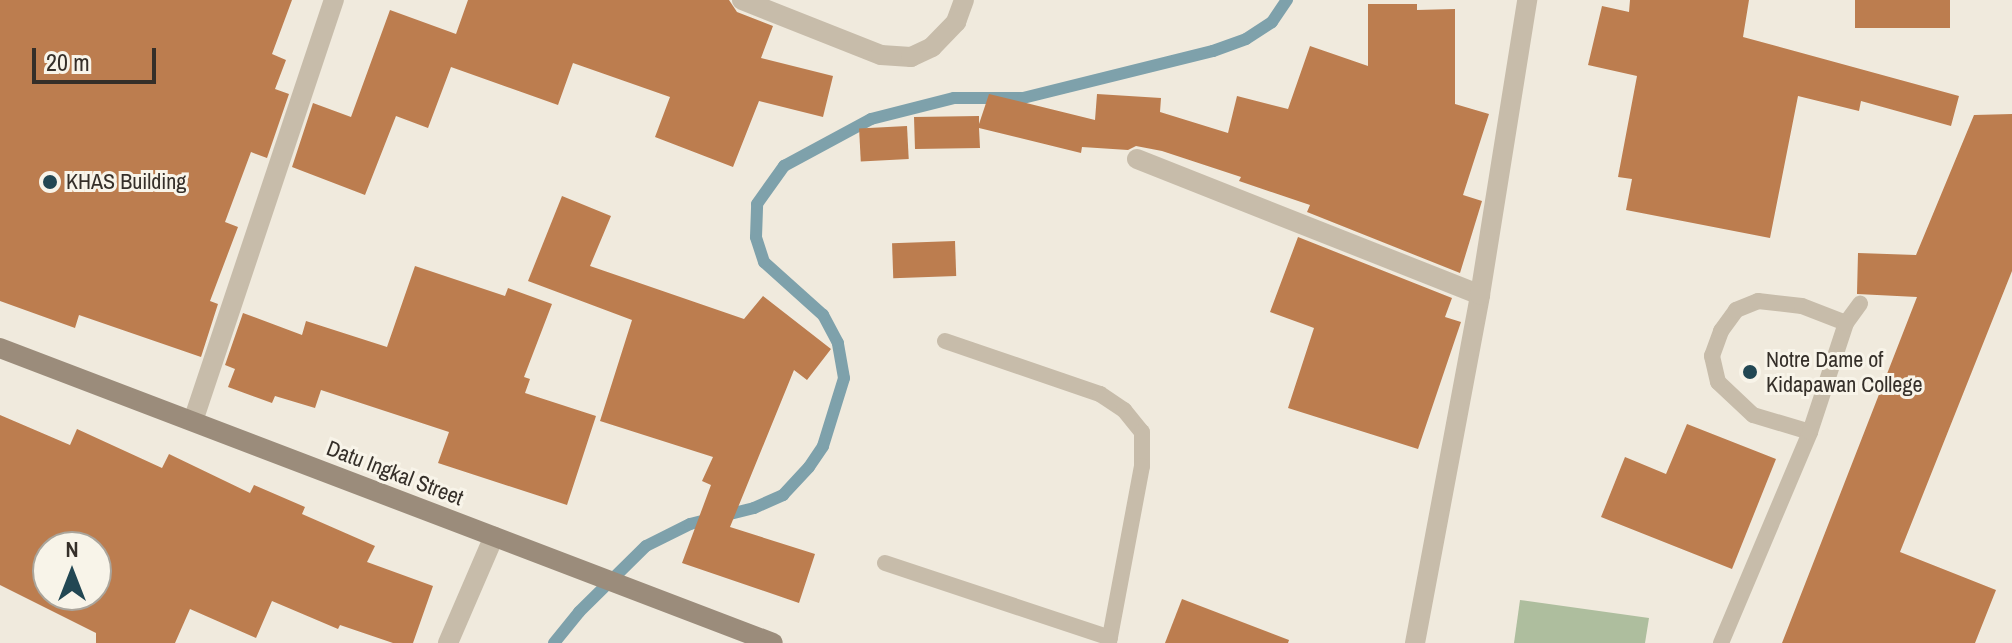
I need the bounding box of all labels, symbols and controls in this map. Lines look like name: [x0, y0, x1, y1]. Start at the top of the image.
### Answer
scale bar: [36, 32, 160, 82]
text: 20 m: [46, 46, 90, 78]
place label: KHAS Building: [66, 169, 186, 195]
marker: KHAS Building: [41, 173, 59, 191]
place label: Notre Dame of Kidapawan College: [1766, 346, 1922, 398]
marker: Notre Dame of Kidapawan College: [1741, 363, 1759, 381]
street label: Datu Ingkal Street: [323, 435, 467, 511]
north arrow: [32, 531, 112, 611]
text: N: [65, 534, 79, 564]

